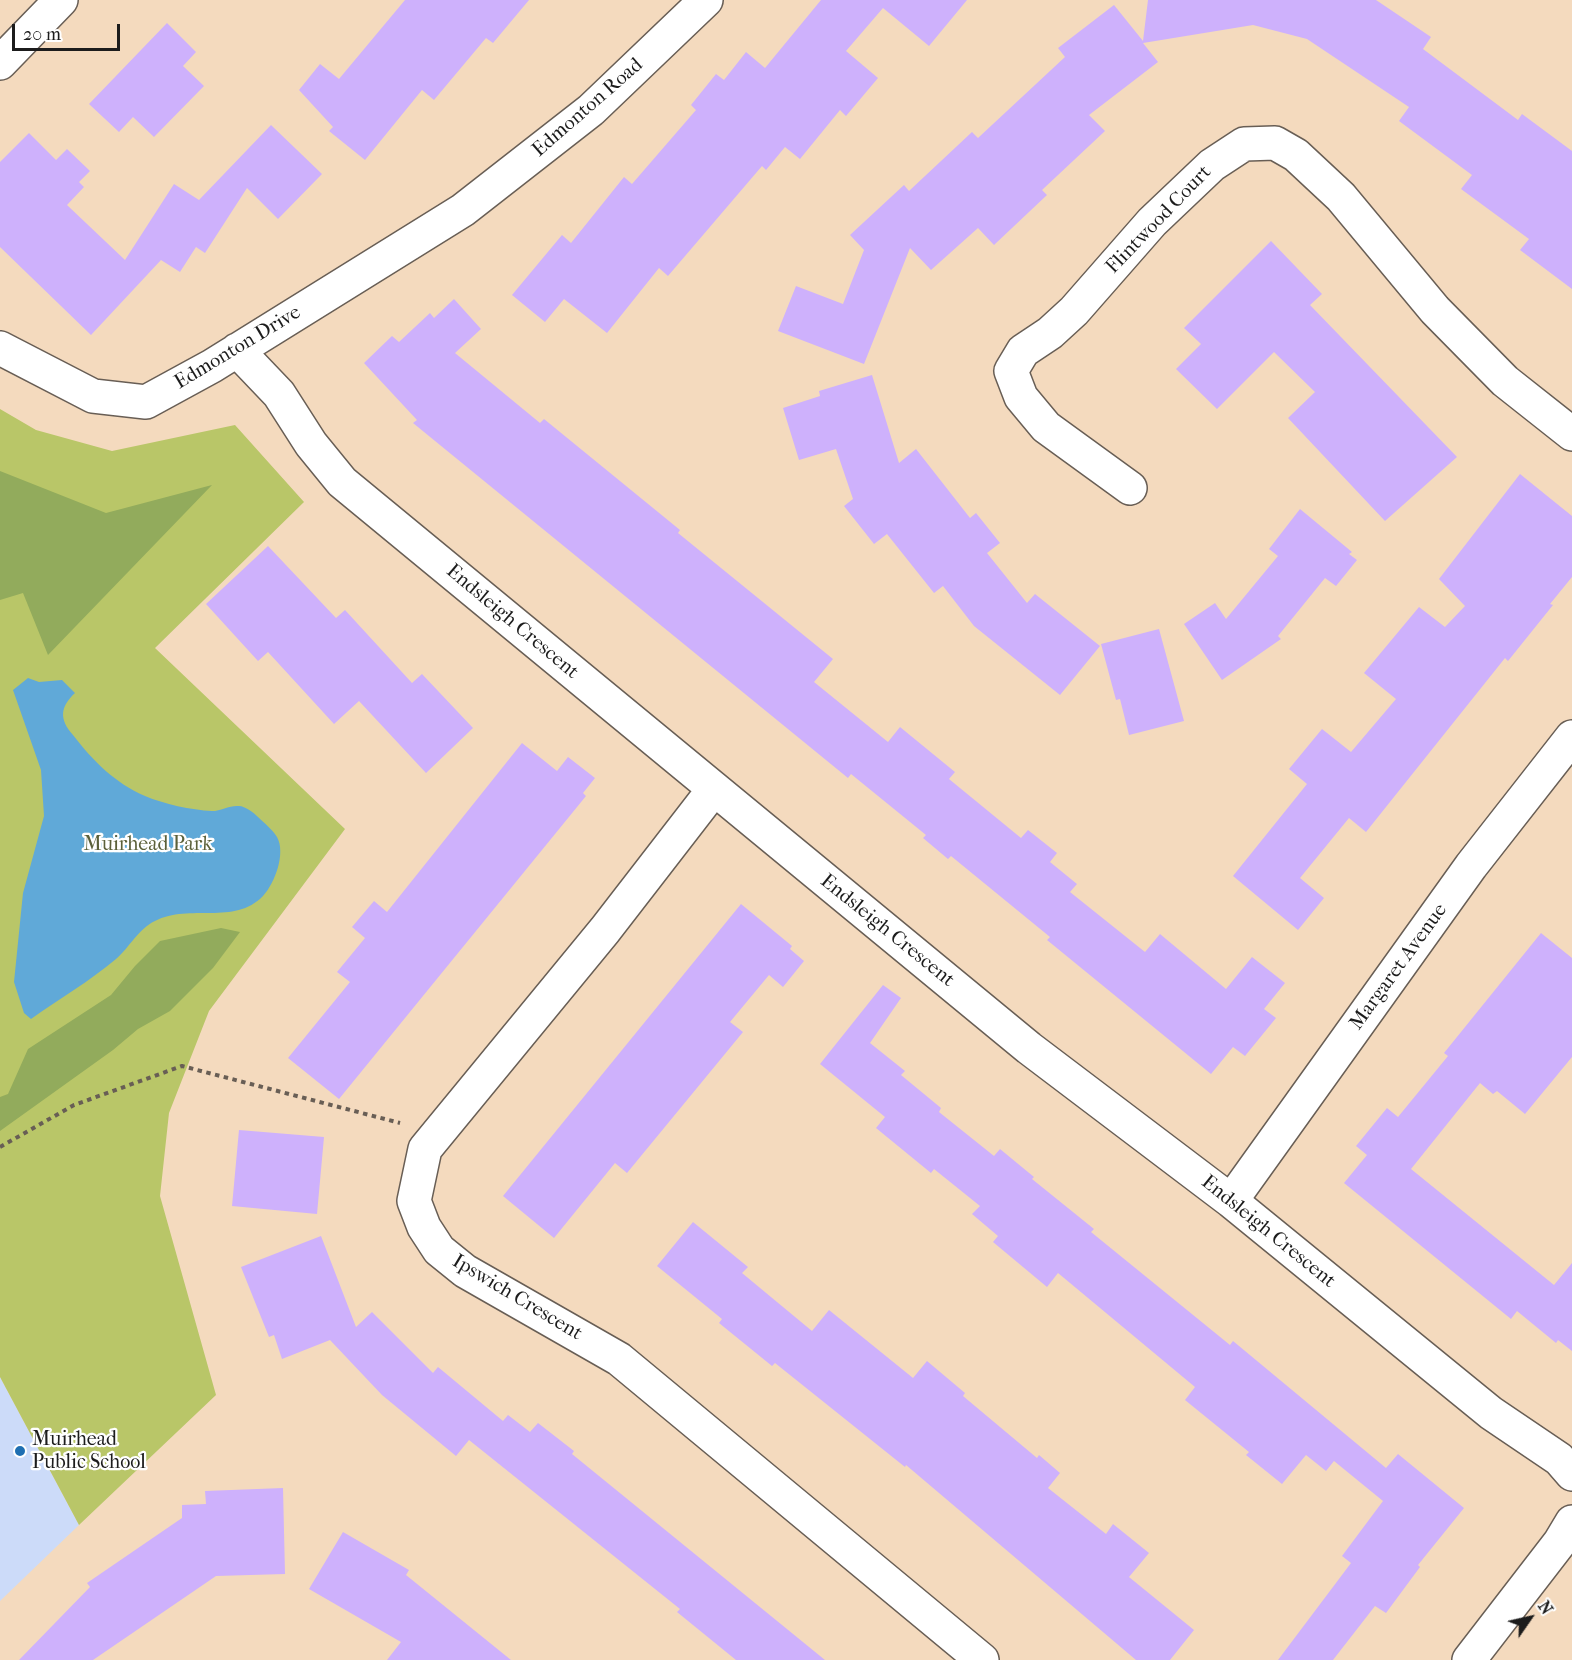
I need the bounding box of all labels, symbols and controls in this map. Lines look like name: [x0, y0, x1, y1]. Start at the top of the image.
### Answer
scale bar: [15, 12, 123, 50]
text: 20 m: [23, 24, 61, 45]
street label: Edmonton Road: [528, 53, 648, 163]
street label: Flintwood Court: [1101, 161, 1217, 279]
street label: Edmonton Drive: [171, 301, 305, 395]
street label: Endsleigh Crescent: [441, 560, 583, 684]
park label: Muirhead Park: [84, 833, 212, 857]
street label: Endsleigh Crescent: [815, 870, 959, 992]
street label: Margaret Avenue: [1345, 899, 1453, 1035]
street label: Endsleigh Crescent: [1196, 1171, 1340, 1293]
street label: Ipswich Crescent: [448, 1250, 586, 1346]
place label: Muirhead Public School: [32, 1428, 146, 1475]
marker: Muirhead Public School: [13, 1444, 27, 1458]
north arrow: [1500, 1588, 1560, 1648]
text: N: [1534, 1597, 1557, 1618]

